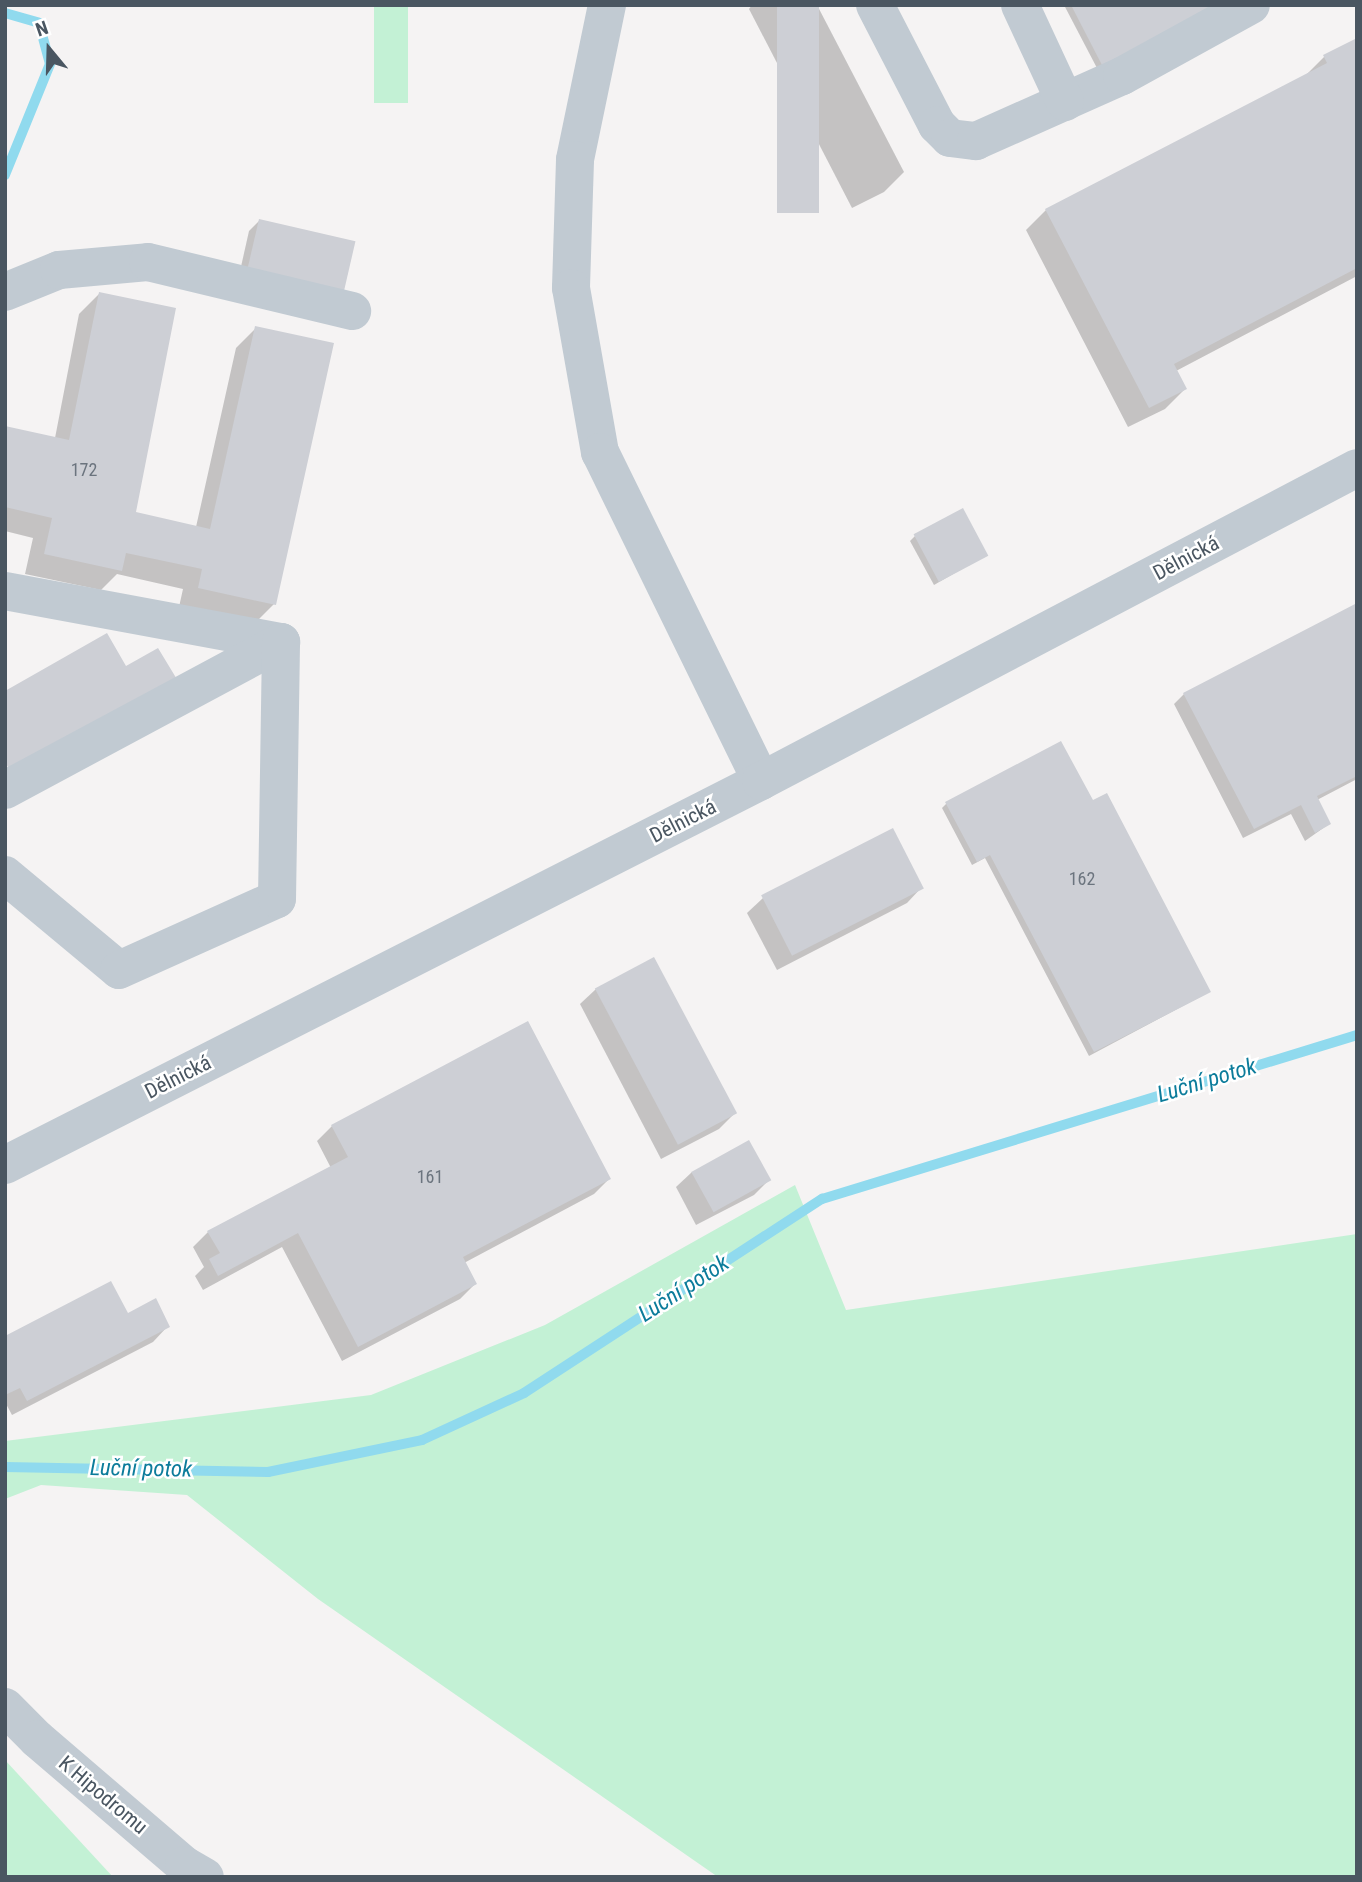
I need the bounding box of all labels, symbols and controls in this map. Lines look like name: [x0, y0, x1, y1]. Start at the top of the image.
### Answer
north arrow: [14, 14, 84, 84]
text: N: [33, 16, 51, 41]
house number: 172: [71, 459, 97, 481]
street label: Dělnická: [1149, 530, 1223, 586]
street label: Dělnická: [646, 794, 720, 848]
house number: 162: [1069, 868, 1095, 890]
street label: Dělnická: [141, 1050, 215, 1104]
water label: Luční potok: [1154, 1053, 1260, 1109]
house number: 161: [417, 1166, 443, 1188]
water label: Luční potok: [634, 1250, 734, 1328]
water label: Luční potok: [90, 1454, 192, 1484]
street label: K Hipodromu: [53, 1751, 153, 1839]

